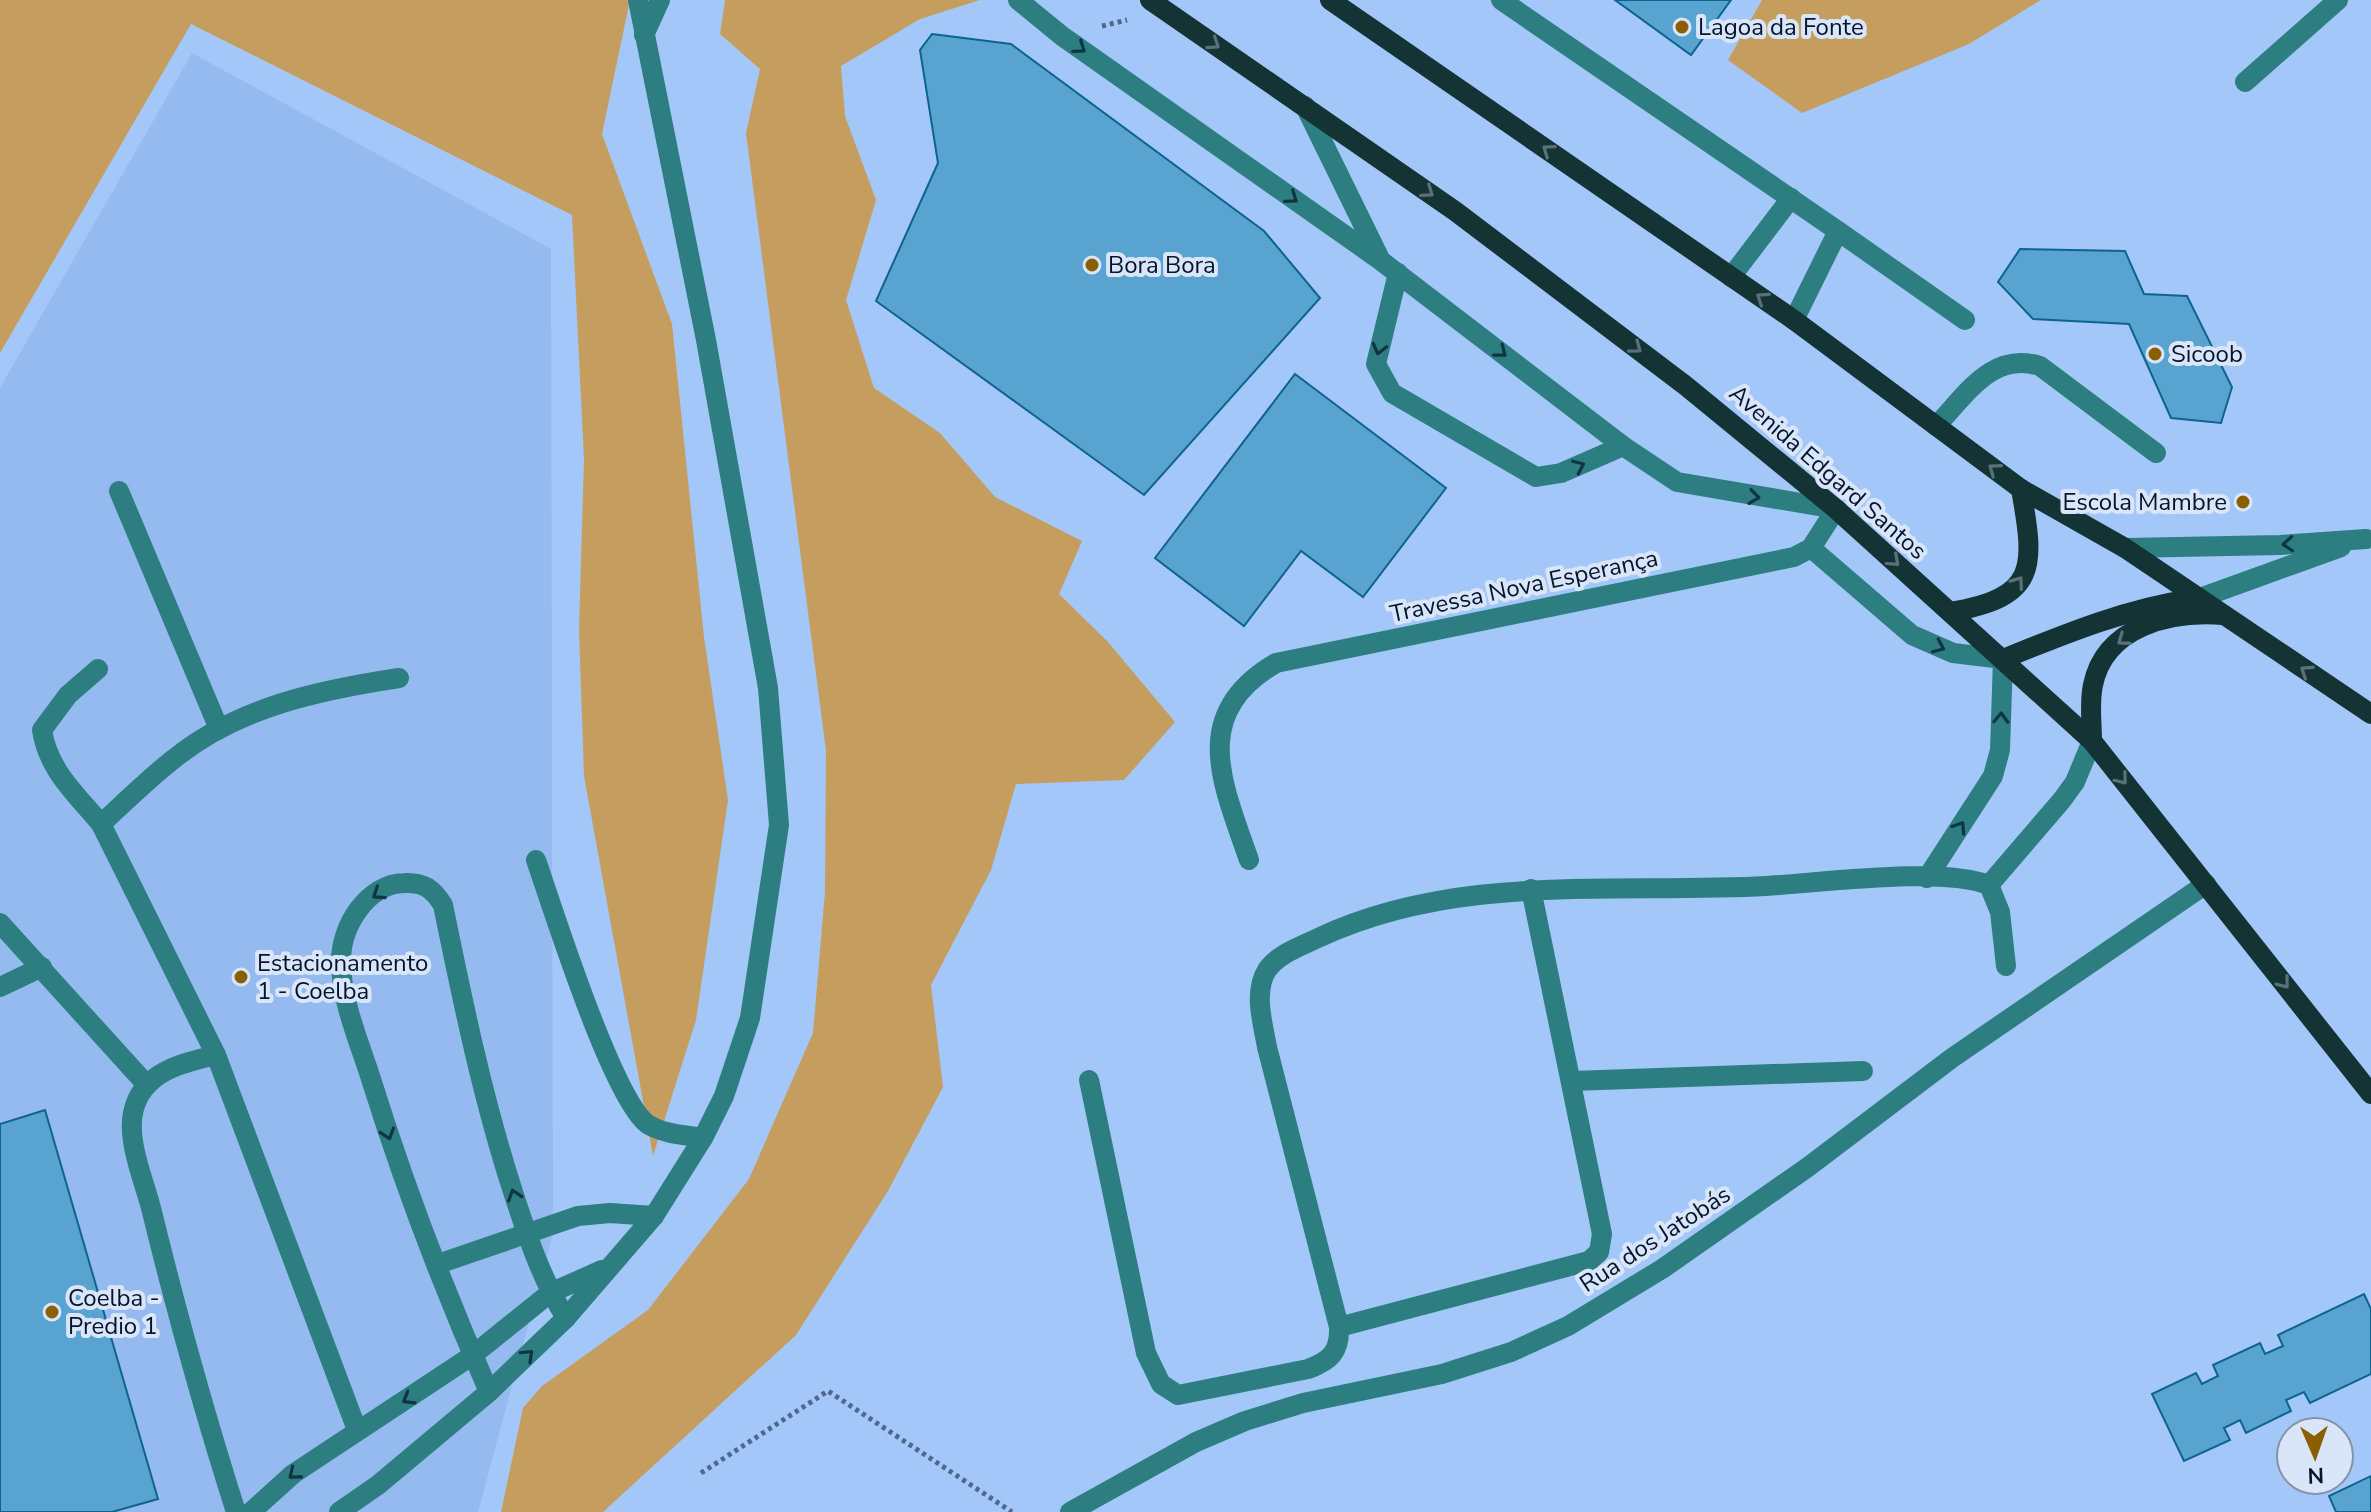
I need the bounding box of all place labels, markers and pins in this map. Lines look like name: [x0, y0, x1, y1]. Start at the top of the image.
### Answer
place label: Lagoa da Fonte: [1698, 11, 1864, 43]
marker: Lagoa da Fonte: [1673, 18, 1691, 36]
place label: Bora Bora: [1108, 249, 1216, 281]
marker: Bora Bora: [1083, 256, 1101, 274]
place label: Sicoob: [2171, 338, 2243, 370]
marker: Sicoob: [2146, 345, 2164, 363]
place label: Escola Mambre: [2062, 486, 2227, 518]
marker: Escola Mambre: [2234, 493, 2252, 511]
place label: Estacionamento 1 - Coelba: [257, 947, 428, 1007]
marker: Estacionamento 1 - Coelba: [232, 968, 250, 986]
place label: Coelba - Predio 1: [68, 1282, 160, 1342]
marker: Coelba - Predio 1: [43, 1303, 61, 1321]

